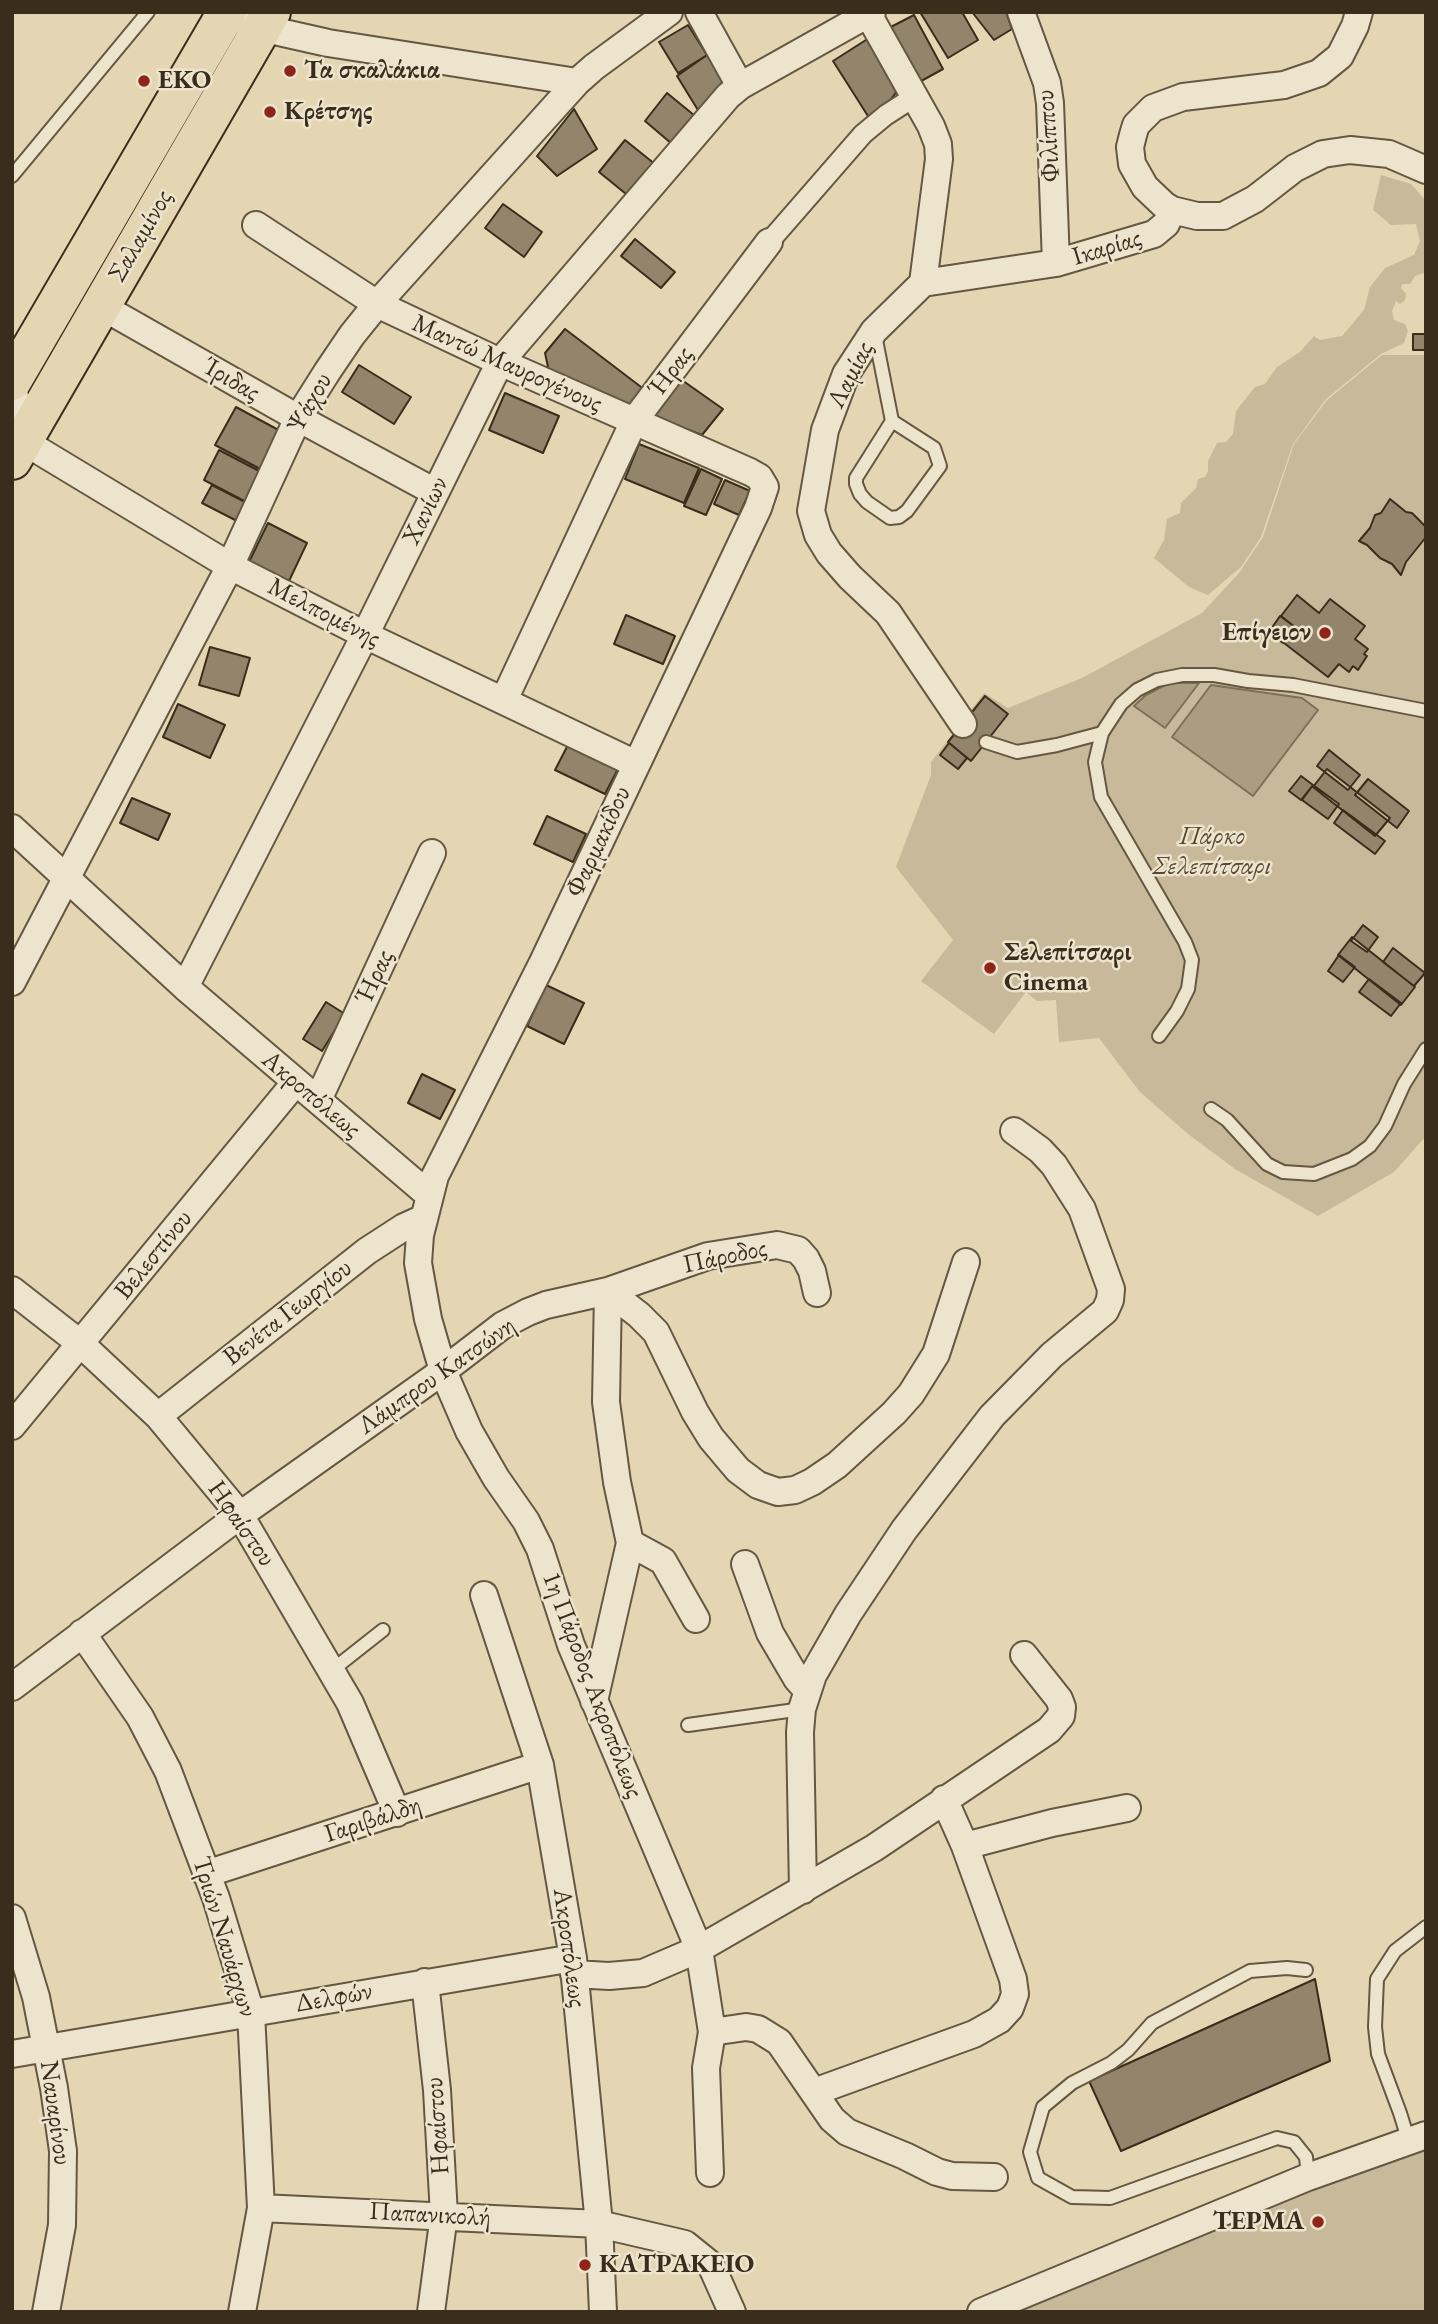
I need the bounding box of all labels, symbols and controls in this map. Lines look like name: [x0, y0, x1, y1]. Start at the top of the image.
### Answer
place label: Τα σκαλάκια: [304, 55, 440, 87]
marker: Τα σκαλάκια: [282, 63, 298, 79]
place label: EKO: [158, 65, 211, 97]
marker: EKO: [136, 73, 152, 89]
street label: Φιλίππου: [1030, 89, 1068, 183]
place label: Κρέτσης: [284, 96, 372, 128]
marker: Κρέτσης: [262, 104, 278, 120]
street label: Σαλαμίνος: [102, 184, 180, 288]
street label: Ικαρίας: [1069, 223, 1145, 273]
street label: Μαντώ Μαυρογένους: [407, 308, 607, 420]
street label: Λαμίας: [821, 336, 881, 414]
street label: Ήρας: [642, 340, 700, 404]
street label: Ίριδας: [197, 351, 265, 409]
street label: Ψάχου: [280, 367, 340, 439]
street label: Χανίων: [396, 472, 456, 550]
street label: Μελπομένης: [262, 571, 386, 655]
place label: Επίγειον: [1222, 617, 1311, 649]
marker: Επίγειον: [1317, 625, 1333, 641]
street label: Φαρμακίδου: [560, 782, 638, 902]
park label: Πάρκο Σελεπίτσαρι: [1153, 821, 1271, 882]
place label: Σελεπίτσαρι Cinema: [1004, 937, 1132, 998]
street label: Ήρας: [349, 945, 401, 1009]
marker: Σελεπίτσαρι Cinema: [982, 960, 998, 976]
street label: Ακροπόλεως: [255, 1044, 367, 1146]
street label: Βελεστίνου: [108, 1204, 200, 1306]
street label: Πάροδος: [680, 1233, 770, 1281]
street label: Βενέτα Γεωργίου: [217, 1253, 359, 1373]
street label: Λάμπρου Κατσώνη: [352, 1310, 522, 1442]
street label: Ηφαίστου: [200, 1475, 282, 1573]
street label: 1η Πάροδος Ακροπόλεως: [534, 1567, 650, 1803]
street label: Γαριβάλδη: [321, 1790, 425, 1850]
street label: Τριών Ναυάρχων: [185, 1853, 263, 2021]
street label: Ακροπόλεως: [545, 1886, 593, 2010]
street label: Δελφών: [293, 1976, 375, 2020]
street label: Ναυαρίνου: [32, 2059, 78, 2167]
street label: Ηφαίστου: [419, 2076, 457, 2176]
street label: Παπανικολή: [368, 2196, 492, 2234]
place label: ΤΕΡΜΑ: [1213, 2206, 1304, 2238]
marker: ΤΕΡΜΑ: [1310, 2214, 1326, 2230]
place label: ΚΑΤΡΑΚΕΙΟ: [599, 2249, 754, 2281]
marker: ΚΑΤΡΑΚΕΙΟ: [577, 2257, 593, 2273]

